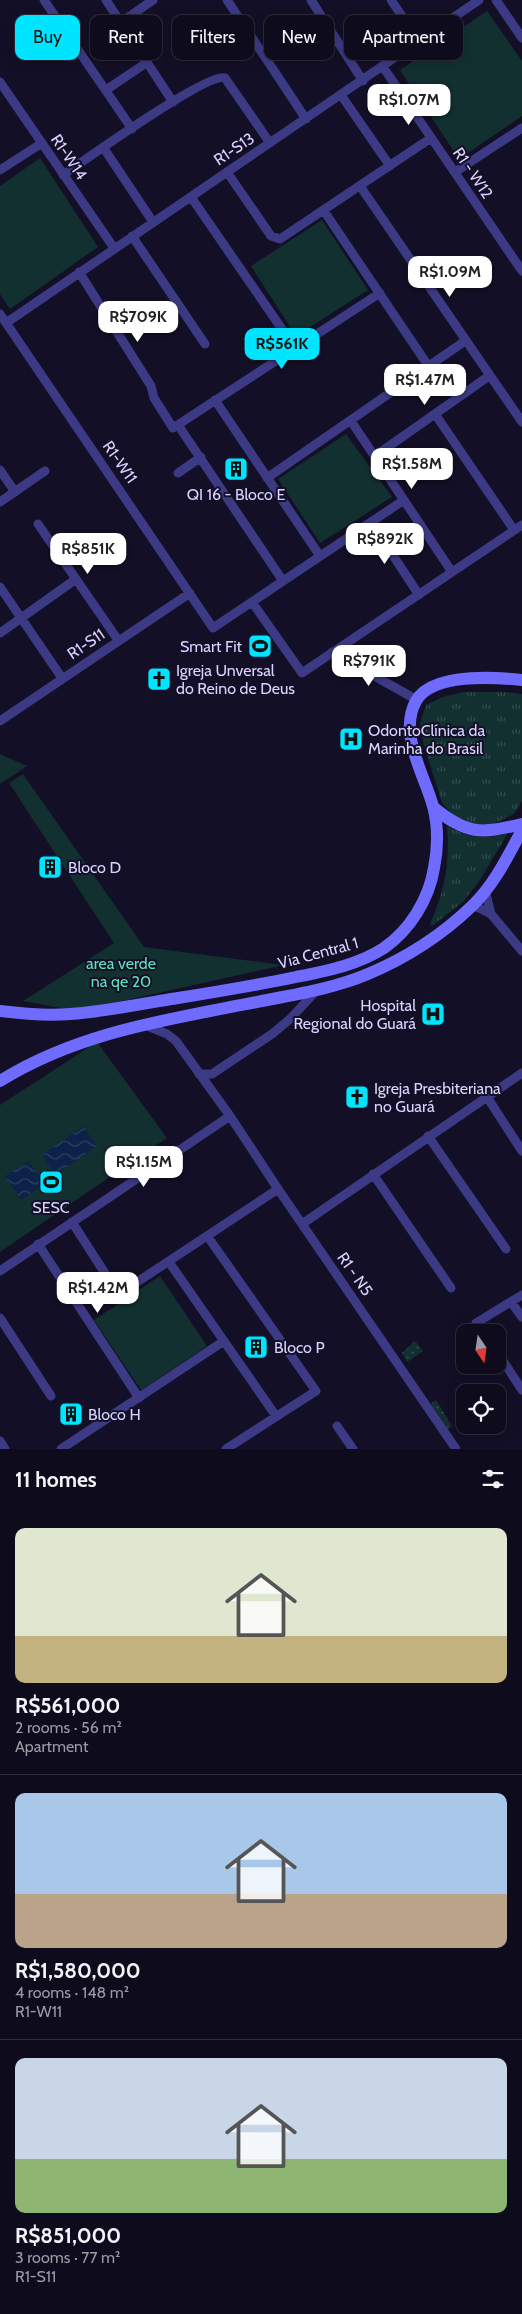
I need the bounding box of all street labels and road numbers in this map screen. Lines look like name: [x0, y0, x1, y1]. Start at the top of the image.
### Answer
street label: R1-S13: [210, 129, 258, 169]
street label: R1-W14: [47, 130, 91, 184]
street label: R1 - W12: [449, 144, 497, 202]
street label: R1-W11: [99, 437, 141, 487]
street label: R1-S11: [64, 625, 108, 663]
street label: Via Central 1: [276, 933, 360, 973]
street label: R1 - N5: [333, 1249, 377, 1299]

